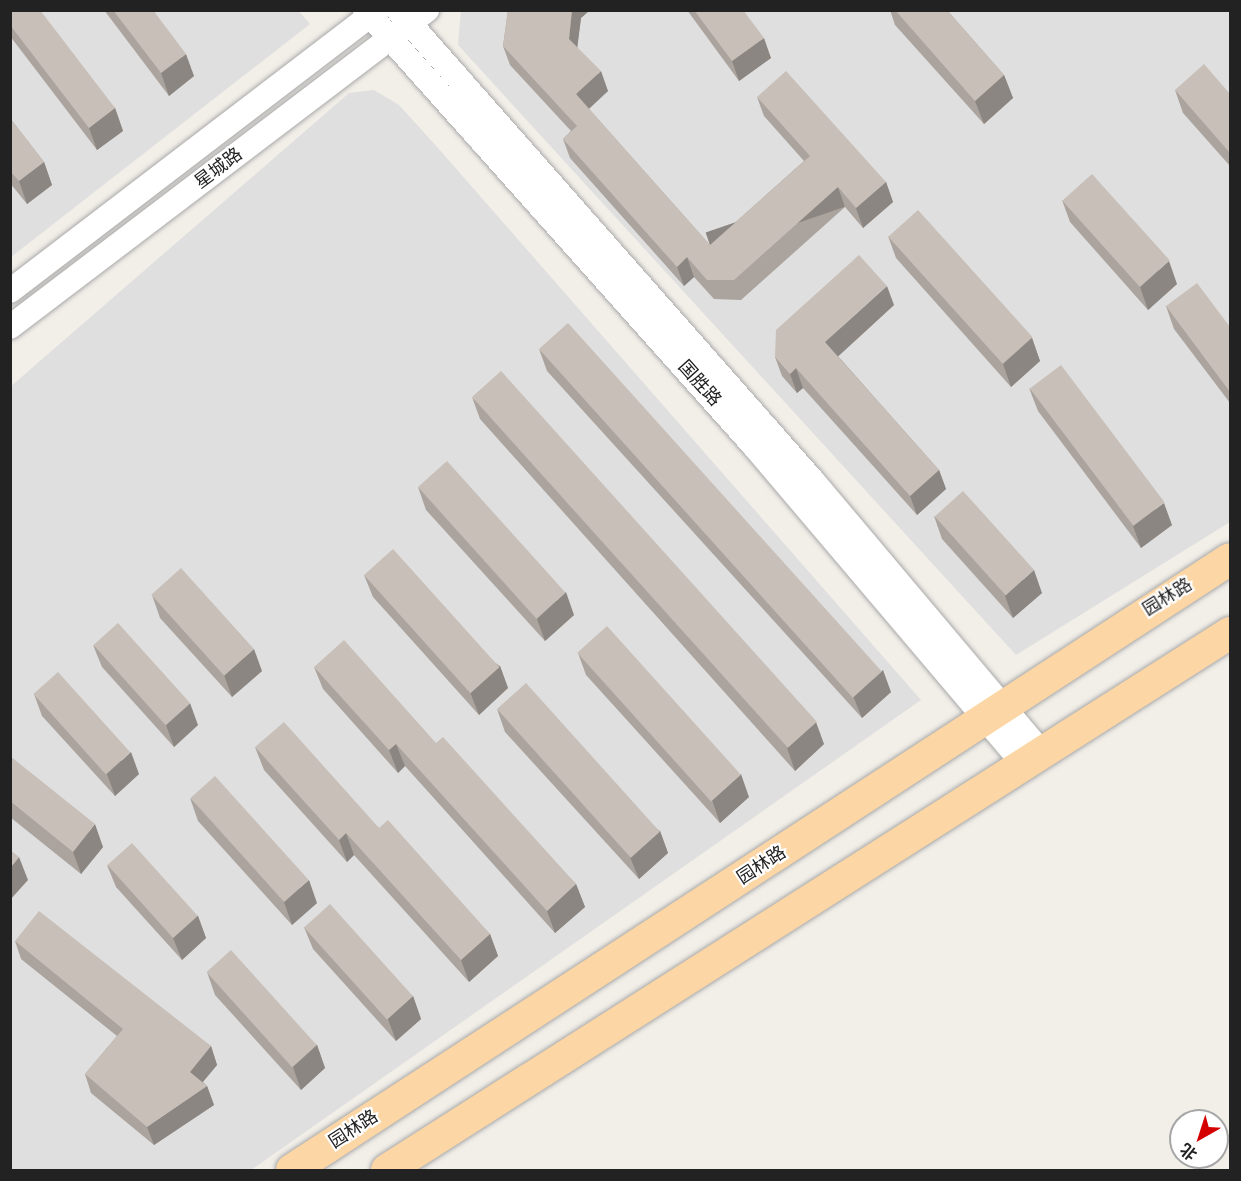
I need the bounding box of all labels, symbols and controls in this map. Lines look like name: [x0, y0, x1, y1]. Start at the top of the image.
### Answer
street label: 星城路: [191, 144, 247, 194]
street label: 国胜路: [673, 357, 725, 411]
street label: 园林路: [1139, 575, 1197, 621]
street label: 园林路: [733, 842, 791, 890]
street label: 园林路: [325, 1106, 383, 1154]
north arrow: [1169, 1109, 1229, 1169]
text: 北: [1176, 1138, 1202, 1165]

